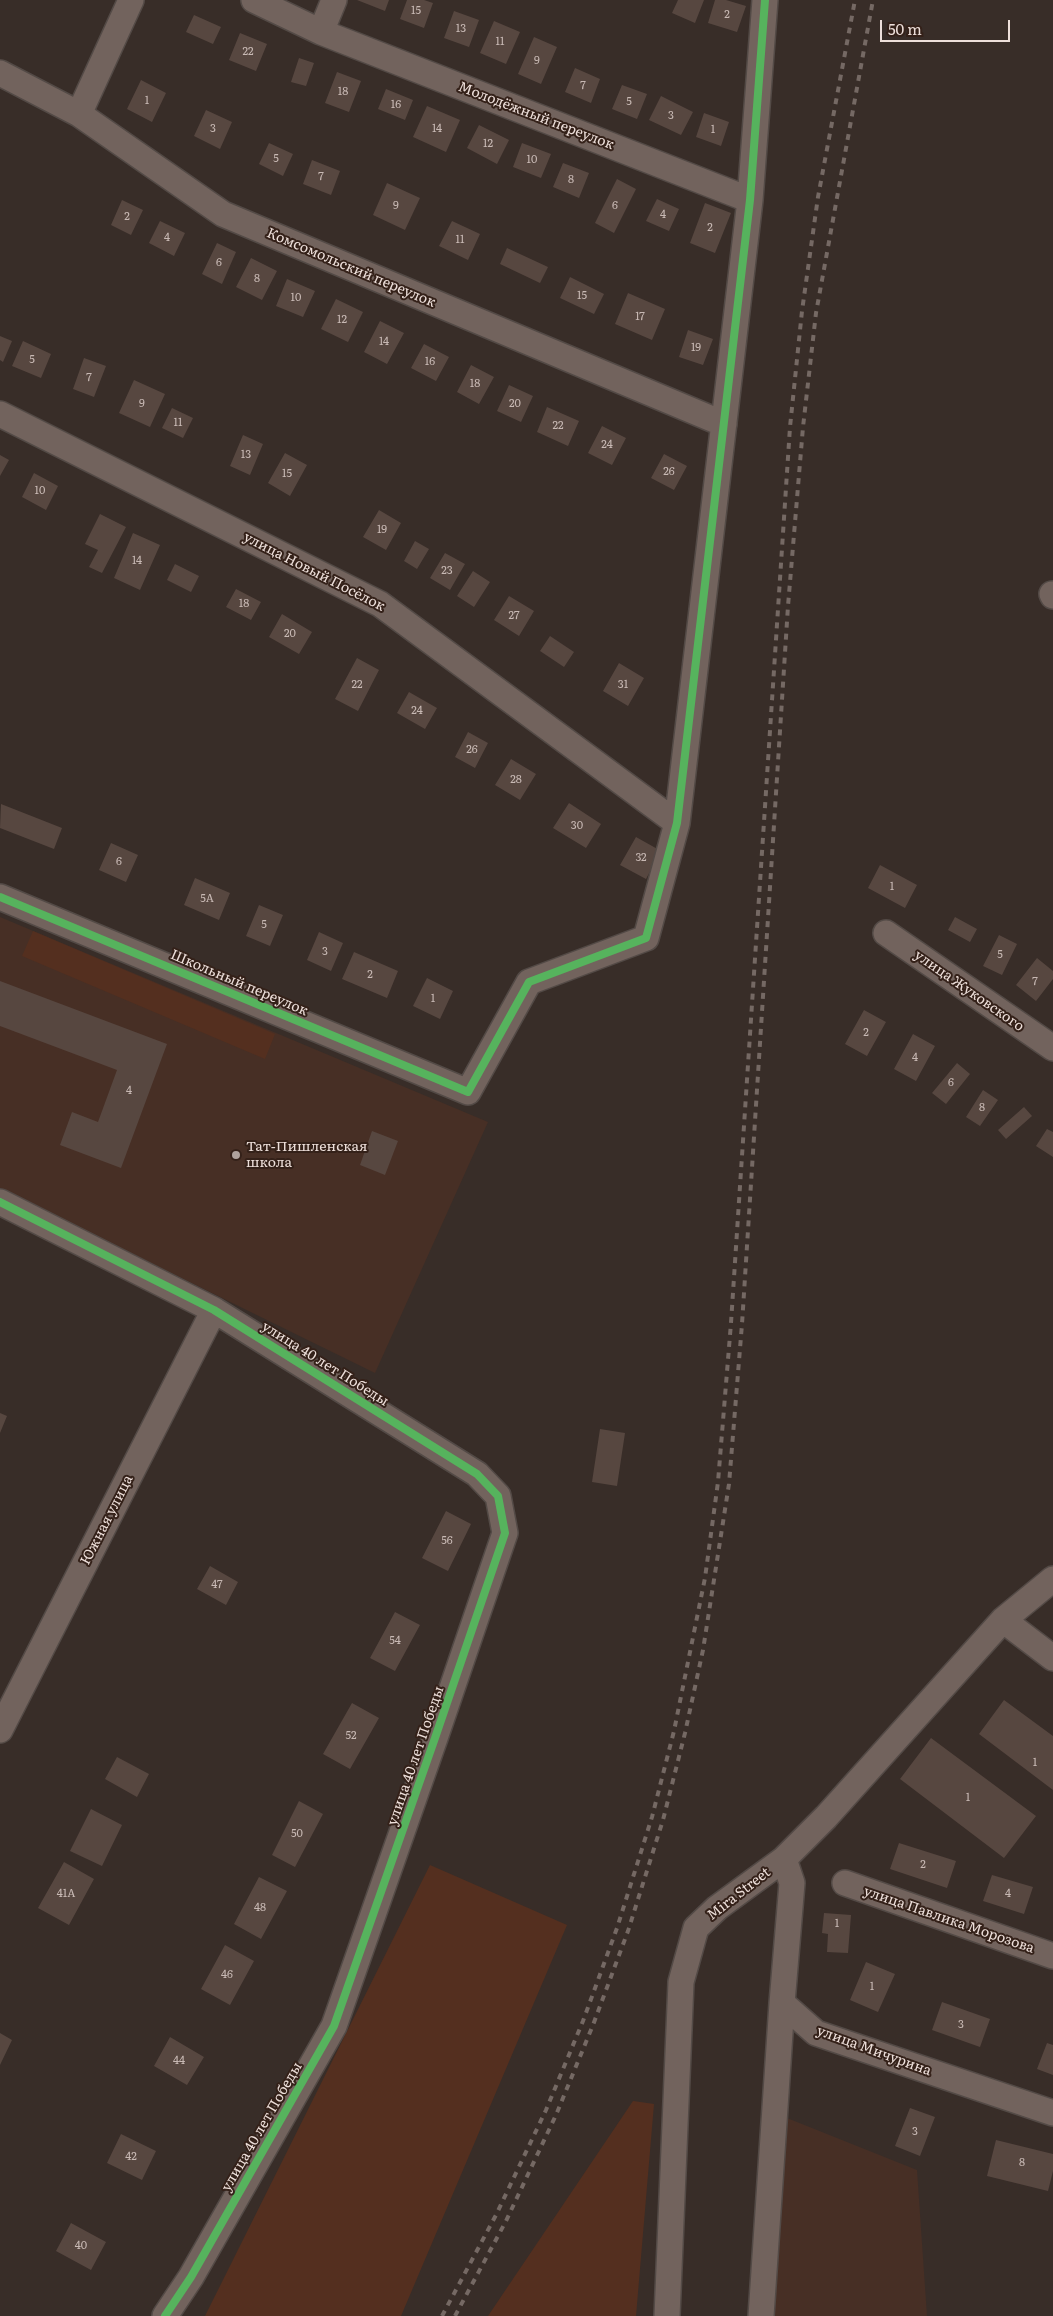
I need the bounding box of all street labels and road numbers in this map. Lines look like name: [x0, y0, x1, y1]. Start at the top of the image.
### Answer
street label: Молодёжный переулок: [456, 79, 616, 153]
street label: Комсомольский переулок: [264, 225, 438, 311]
street label: улица Новый Посёлок: [240, 529, 388, 615]
street label: Школьный переулок: [168, 946, 310, 1020]
street label: улица Жуковского: [911, 947, 1027, 1035]
street label: улица 40 лет Победы: [258, 1318, 392, 1410]
street label: Южная улица: [77, 1472, 137, 1568]
street label: улица 40 лет Победы: [384, 1684, 448, 1828]
street label: Mira Street: [704, 1864, 774, 1924]
street label: улица Павлика Морозова: [861, 1883, 1037, 1957]
street label: улица Мичурина: [814, 2022, 934, 2080]
street label: улица 40 лет Победы: [218, 2059, 306, 2195]

